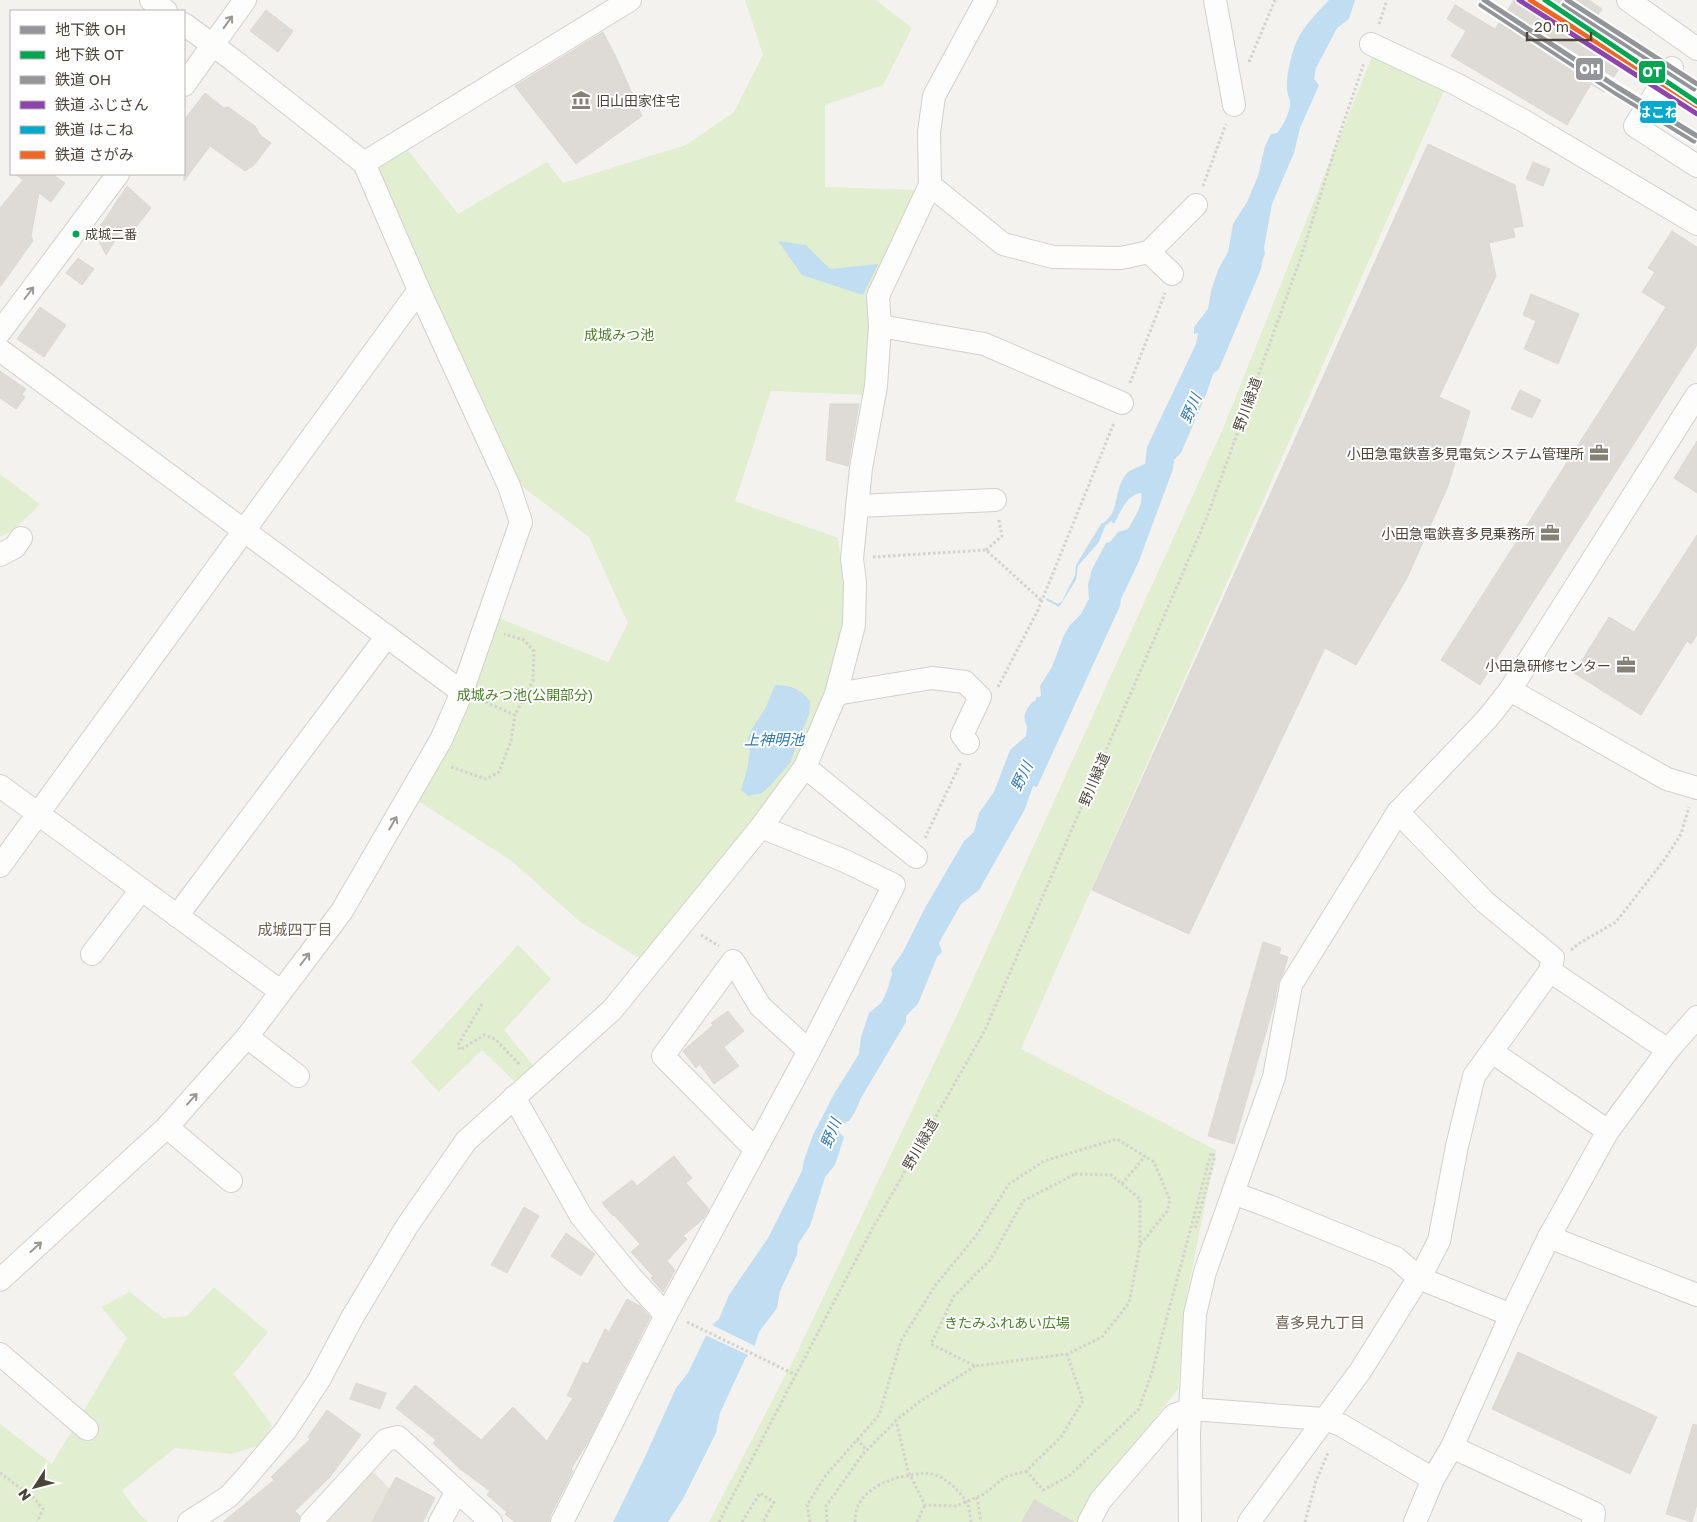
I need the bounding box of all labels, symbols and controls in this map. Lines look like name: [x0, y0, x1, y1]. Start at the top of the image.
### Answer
legend: [10, 10, 185, 175]
scale bar: [1527, 10, 1591, 42]
one-way arrow: [223, 15, 233, 29]
text: 20 m: [1534, 17, 1569, 35]
text: 地下鉄 OH: [55, 20, 126, 38]
text: 地下鉄 OT: [55, 45, 124, 63]
line badge: OH: [1575, 57, 1604, 81]
text: OH: [1579, 60, 1601, 77]
line badge: OT: [1638, 60, 1666, 84]
text: OT: [1642, 63, 1662, 80]
text: 鉄道 OH: [55, 70, 111, 88]
museum icon: 旧山田家住宅: [570, 89, 592, 111]
place label: 旧山田家住宅: [596, 92, 680, 109]
text: 鉄道 ふじさん: [55, 95, 149, 113]
line badge: はこね: [1639, 100, 1677, 124]
text: はこね: [1637, 103, 1679, 120]
text: 鉄道 はこね: [55, 120, 134, 138]
text: 鉄道 さがみ: [55, 145, 134, 163]
place label: 成城二番: [85, 226, 137, 242]
marker: 成城二番: [71, 229, 81, 239]
one-way arrow: [24, 286, 34, 300]
park label: 成城みつ池: [584, 326, 654, 343]
street label: 野川緑道: [1229, 375, 1265, 433]
water label: 野川: [1176, 389, 1205, 425]
office icon: 小田急電鉄喜多見電気システム管理所: [1588, 442, 1610, 464]
place label: 小田急電鉄喜多見電気システム管理所: [1346, 445, 1584, 462]
office icon: 小田急電鉄喜多見乗務所: [1539, 522, 1561, 544]
place label: 小田急電鉄喜多見乗務所: [1381, 525, 1535, 542]
office icon: 小田急研修センター: [1615, 654, 1637, 676]
place label: 小田急研修センター: [1485, 657, 1611, 674]
park label: 成城みつ池(公開部分): [457, 686, 593, 703]
water label: 上神明池: [744, 730, 806, 748]
street label: 野川緑道: [1075, 750, 1113, 808]
water label: 野川: [1006, 757, 1037, 793]
one-way arrow: [388, 816, 398, 830]
district label: 成城四丁目: [257, 920, 333, 938]
one-way arrow: [300, 952, 310, 966]
one-way arrow: [186, 1093, 198, 1106]
water label: 野川: [816, 1114, 845, 1150]
street label: 野川緑道: [899, 1116, 941, 1172]
one-way arrow: [30, 1241, 43, 1253]
district label: 喜多見九丁目: [1275, 1313, 1365, 1331]
park label: きたみふれあい広場: [944, 1314, 1070, 1331]
north arrow: [10, 1462, 60, 1512]
text: N: [14, 1486, 34, 1504]

